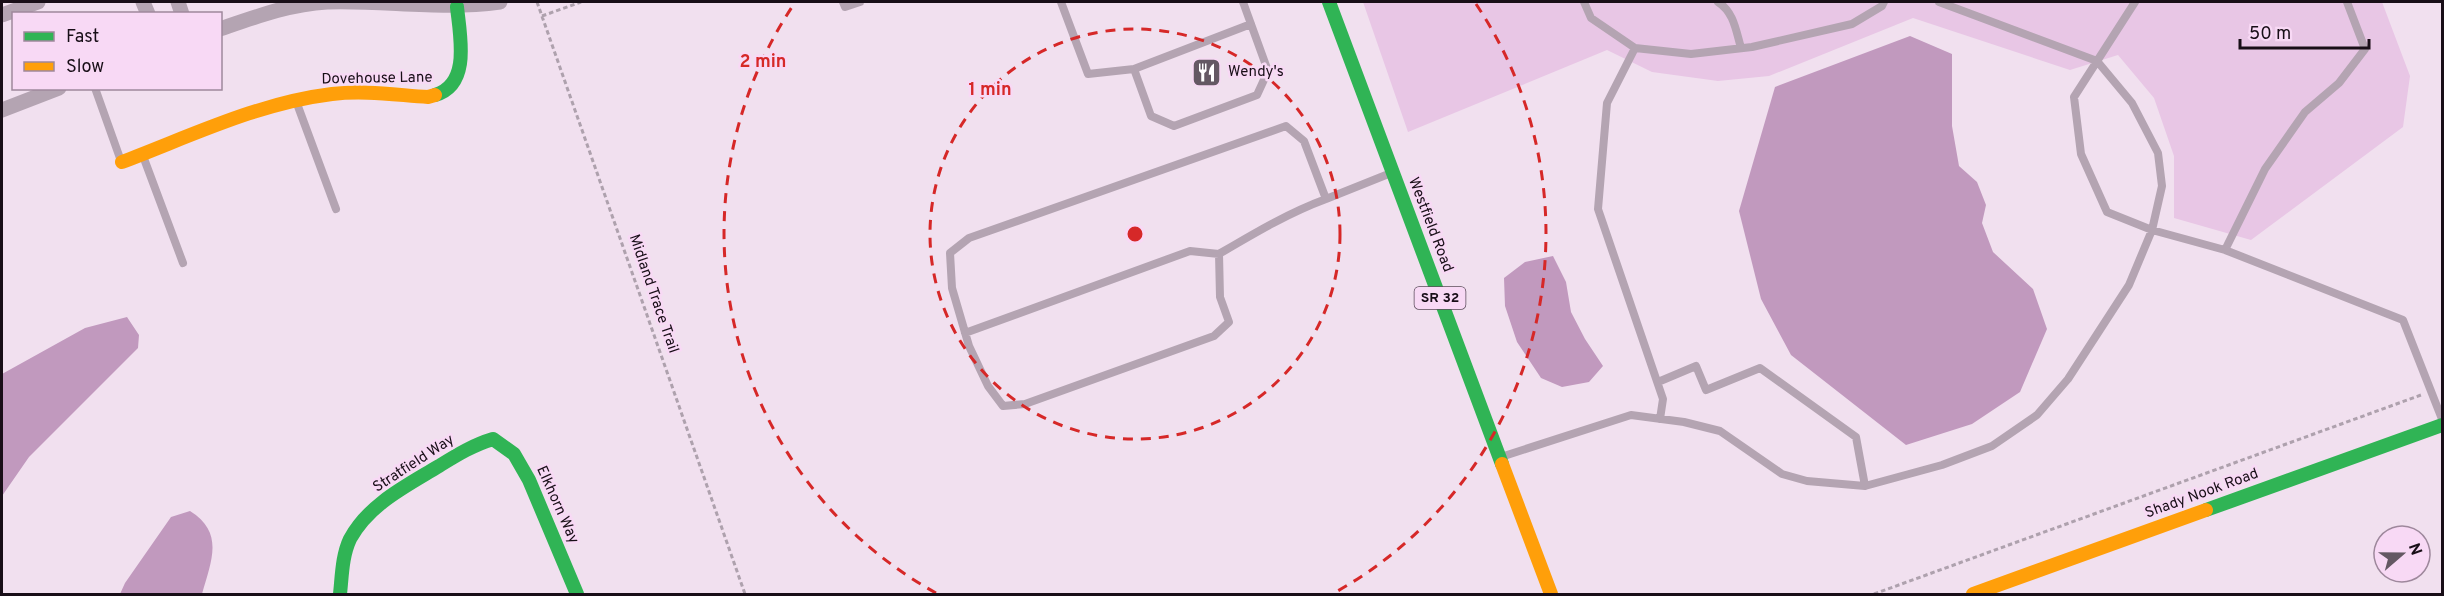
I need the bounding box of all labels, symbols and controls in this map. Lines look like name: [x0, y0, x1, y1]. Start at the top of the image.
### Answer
legend: [12, 12, 222, 90]
scale bar: [2240, 12, 2369, 50]
text: 50 m: [2249, 23, 2291, 46]
text: Fast: [66, 26, 99, 49]
text: 2 min: [739, 51, 787, 74]
text: Slow: [66, 56, 104, 79]
restaurant icon: Wendy's: [1191, 56, 1223, 88]
place label: Wendy's: [1228, 63, 1284, 82]
street label: Dovehouse Lane: [321, 69, 433, 89]
text: 1 min: [968, 79, 1012, 102]
street label: Westfield Road: [1403, 175, 1457, 275]
centre of rings: [1125, 224, 1145, 244]
street label: Midland Trace Trail: [624, 232, 682, 356]
road number: SR 32: [1414, 287, 1466, 309]
street label: Stratfield Way: [370, 431, 458, 497]
street label: Elkhorn Way: [531, 463, 583, 547]
street label: Shady Nook Road: [2143, 465, 2261, 523]
north arrow: [2372, 524, 2432, 584]
text: N: [2403, 541, 2426, 558]

